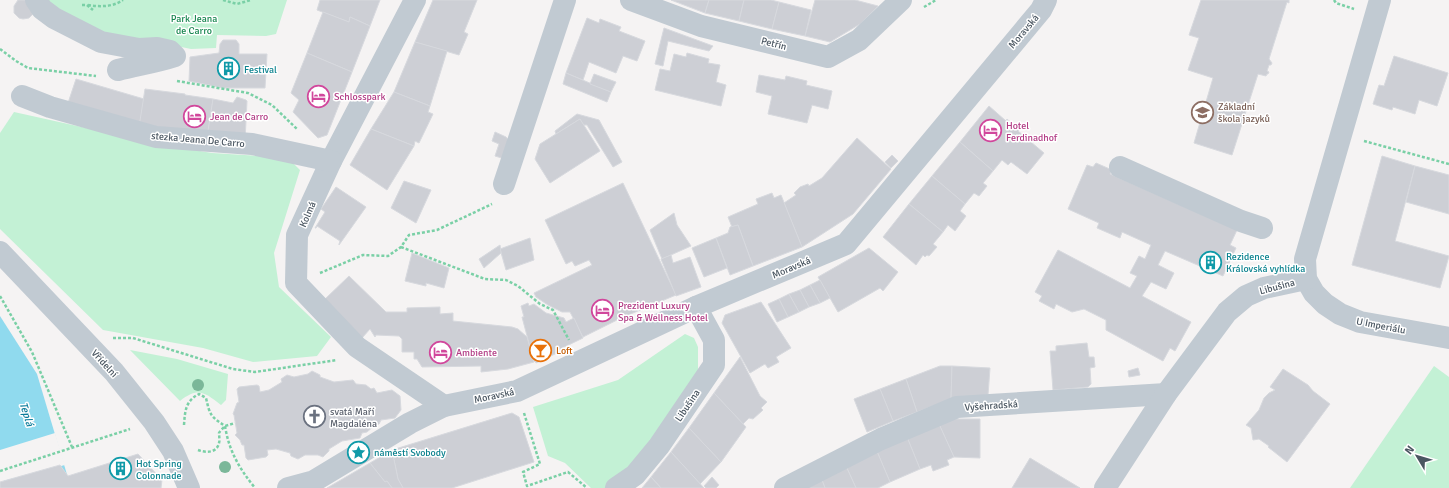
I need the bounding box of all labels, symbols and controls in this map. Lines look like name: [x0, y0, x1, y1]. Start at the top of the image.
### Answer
street label: Moravská: [1006, 12, 1041, 51]
park label: Park Jeana de Carro: [171, 13, 217, 37]
street label: Petřín: [760, 35, 788, 53]
building icon: Festival: [215, 56, 241, 82]
place label: Festival: [244, 64, 277, 76]
hotel icon: Schlosspark: [306, 83, 332, 109]
place label: Schlosspark: [334, 91, 386, 103]
school or university icon: Základní škola jazyků: [1189, 99, 1215, 125]
place label: Základní škola jazyků: [1218, 101, 1270, 125]
hotel icon: Jean de Carro: [181, 103, 207, 129]
place label: Jean de Carro: [210, 111, 268, 123]
hotel icon: Hotel Ferdinadhof: [977, 118, 1003, 144]
place label: Hotel Ferdinadhof: [1006, 120, 1058, 144]
street label: stezka Jeana De Carro: [151, 130, 245, 150]
street label: Kolmá: [297, 200, 319, 229]
building icon: Rezidence Královská vyhlídka: [1197, 249, 1223, 275]
place label: Rezidence Královská vyhlídka: [1226, 251, 1305, 275]
street label: Moravská: [770, 254, 813, 281]
street label: Libušina: [1258, 276, 1296, 297]
hotel icon: Prezident Luxury Spa & Wellness Hotel: [590, 298, 616, 324]
place label: Prezident Luxury Spa & Wellness Hotel: [618, 300, 708, 324]
street label: U Imperiálu: [1355, 315, 1407, 337]
bar icon: Loft: [528, 337, 554, 363]
hotel icon: Ambiente: [427, 339, 453, 365]
place label: Loft: [556, 345, 573, 357]
street label: Vřídelní: [89, 347, 120, 380]
place label: Ambiente: [456, 347, 497, 359]
street label: Moravská: [473, 386, 515, 406]
street label: Libušina: [673, 387, 703, 424]
street label: Vyšehradská: [964, 398, 1018, 414]
water label: Teplá: [17, 400, 37, 429]
church icon: svatá Maří Magdaléna: [302, 404, 328, 430]
place label: svatá Maří Magdaléna: [330, 406, 377, 430]
north arrow: [1397, 436, 1437, 476]
place icon: náměstí Svobody: [345, 439, 371, 465]
text: N: [1402, 443, 1417, 457]
place label: náměstí Svobody: [374, 447, 446, 459]
building icon: Hot Spring Colonnade: [108, 456, 134, 482]
place label: Hot Spring Colonnade: [136, 458, 182, 482]

